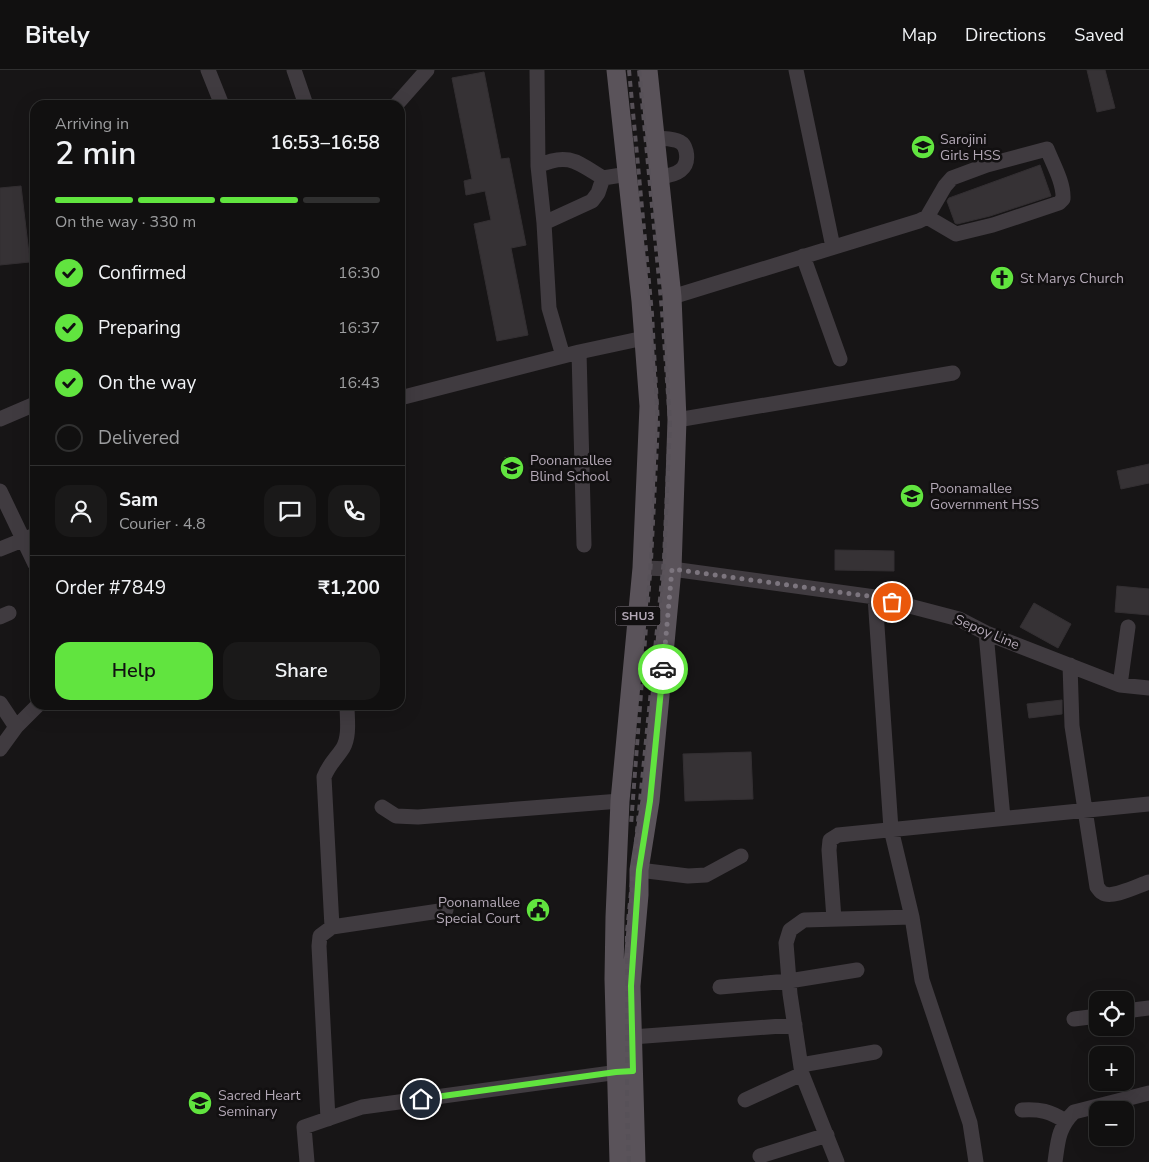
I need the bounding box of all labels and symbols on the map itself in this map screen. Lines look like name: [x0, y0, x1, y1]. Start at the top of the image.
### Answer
place label: Sarojini Girls HSS: [940, 130, 1001, 165]
school or university icon: Sarojini Girls HSS: [910, 134, 936, 160]
church icon: St Marys Church: [989, 265, 1015, 291]
place label: St Marys Church: [1020, 269, 1124, 288]
place label: Poonamallee Blind School: [530, 451, 612, 486]
school or university icon: Poonamallee Blind School: [499, 455, 525, 481]
place label: Poonamallee Government HSS: [930, 479, 1040, 514]
school or university icon: Poonamallee Government HSS: [899, 483, 925, 509]
pin: [871, 581, 913, 623]
road number: SHU3: [616, 606, 660, 626]
street label: Sepoy Line: [952, 610, 1022, 654]
courier: [638, 644, 688, 694]
place label: Poonamallee Special Court: [436, 893, 520, 928]
public building icon: Poonamallee Special Court: [525, 897, 551, 923]
pin: [400, 1078, 442, 1120]
place label: Sacred Heart Seminary: [218, 1086, 301, 1121]
school or university icon: Sacred Heart Seminary: [187, 1090, 213, 1116]

